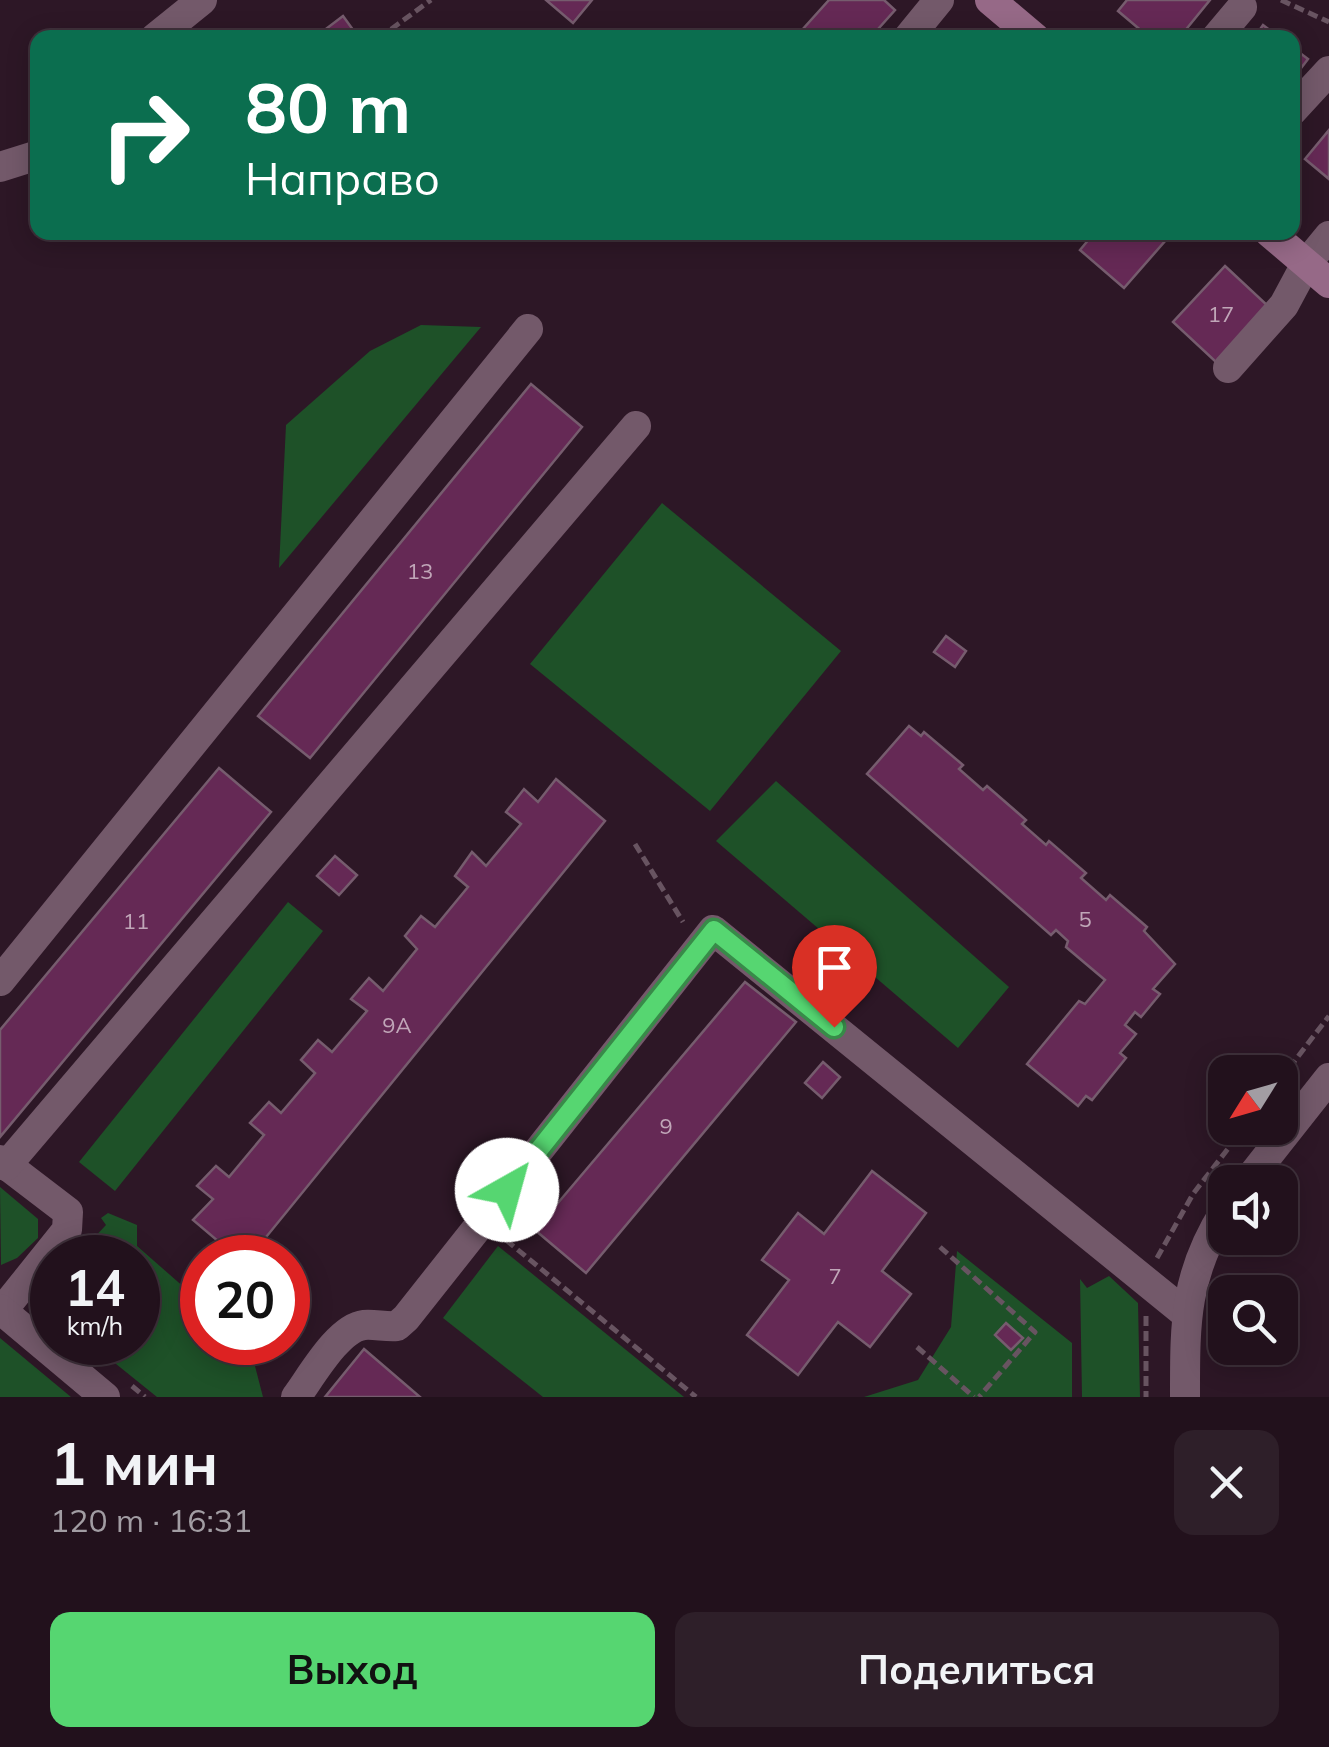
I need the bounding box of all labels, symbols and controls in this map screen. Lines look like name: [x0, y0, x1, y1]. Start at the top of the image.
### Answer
text: 80 m: [245, 63, 411, 151]
icon: right: [80, 70, 210, 200]
text: Направо: [245, 150, 440, 206]
house number: 17: [1208, 300, 1234, 328]
house number: 13: [407, 557, 433, 585]
house number: 5: [1078, 905, 1092, 933]
house number: 11: [123, 907, 149, 935]
pin: [792, 925, 877, 1028]
icon: arrive: [807, 940, 862, 995]
house number: 9А: [382, 1011, 412, 1039]
north arrow: [1208, 1055, 1298, 1145]
map controls: [1208, 1055, 1298, 1365]
house number: 9: [659, 1112, 673, 1140]
position arrow: [455, 1138, 559, 1242]
button: sound: [1208, 1165, 1298, 1255]
speed limit sign: 20: [180, 1235, 310, 1365]
text: 14: [65, 1256, 125, 1319]
house number: 7: [828, 1262, 842, 1290]
button: search: [1208, 1275, 1298, 1365]
text: km/h: [67, 1310, 123, 1341]
text: 1 мин: [50, 1425, 218, 1500]
button: close: [1174, 1430, 1279, 1535]
text: 120 m · 16:31: [50, 1500, 252, 1540]
button: Выход: [50, 1612, 655, 1727]
button: Поделиться: [675, 1612, 1279, 1727]

